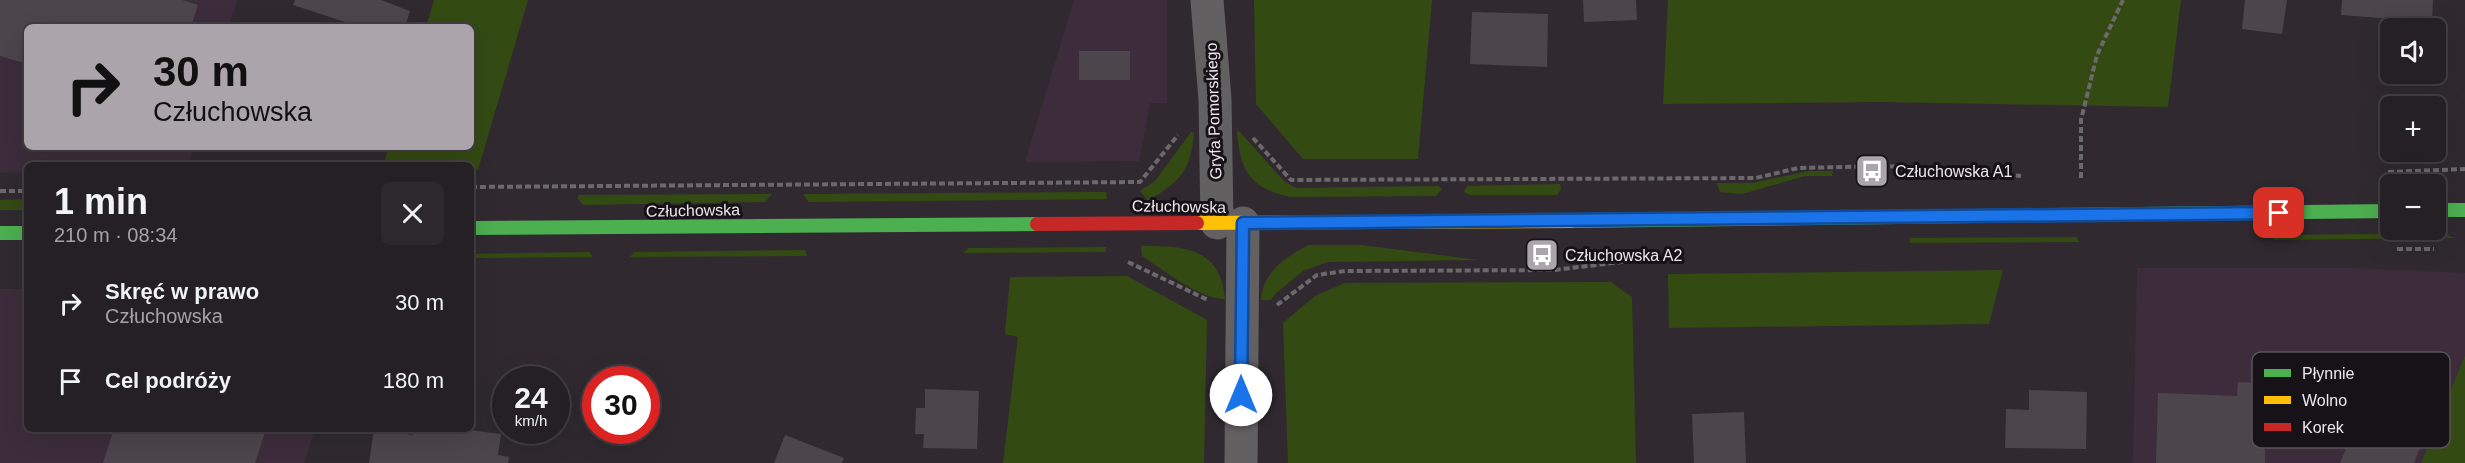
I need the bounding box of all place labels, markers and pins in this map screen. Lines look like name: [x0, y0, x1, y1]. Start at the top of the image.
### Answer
bus stop icon: Człuchowska A1: [1854, 153, 1890, 189]
place label: Człuchowska A1: [1895, 163, 2012, 180]
pin: [2253, 187, 2304, 238]
bus stop icon: Człuchowska A2: [1524, 237, 1560, 273]
place label: Człuchowska A2: [1565, 247, 1682, 264]

